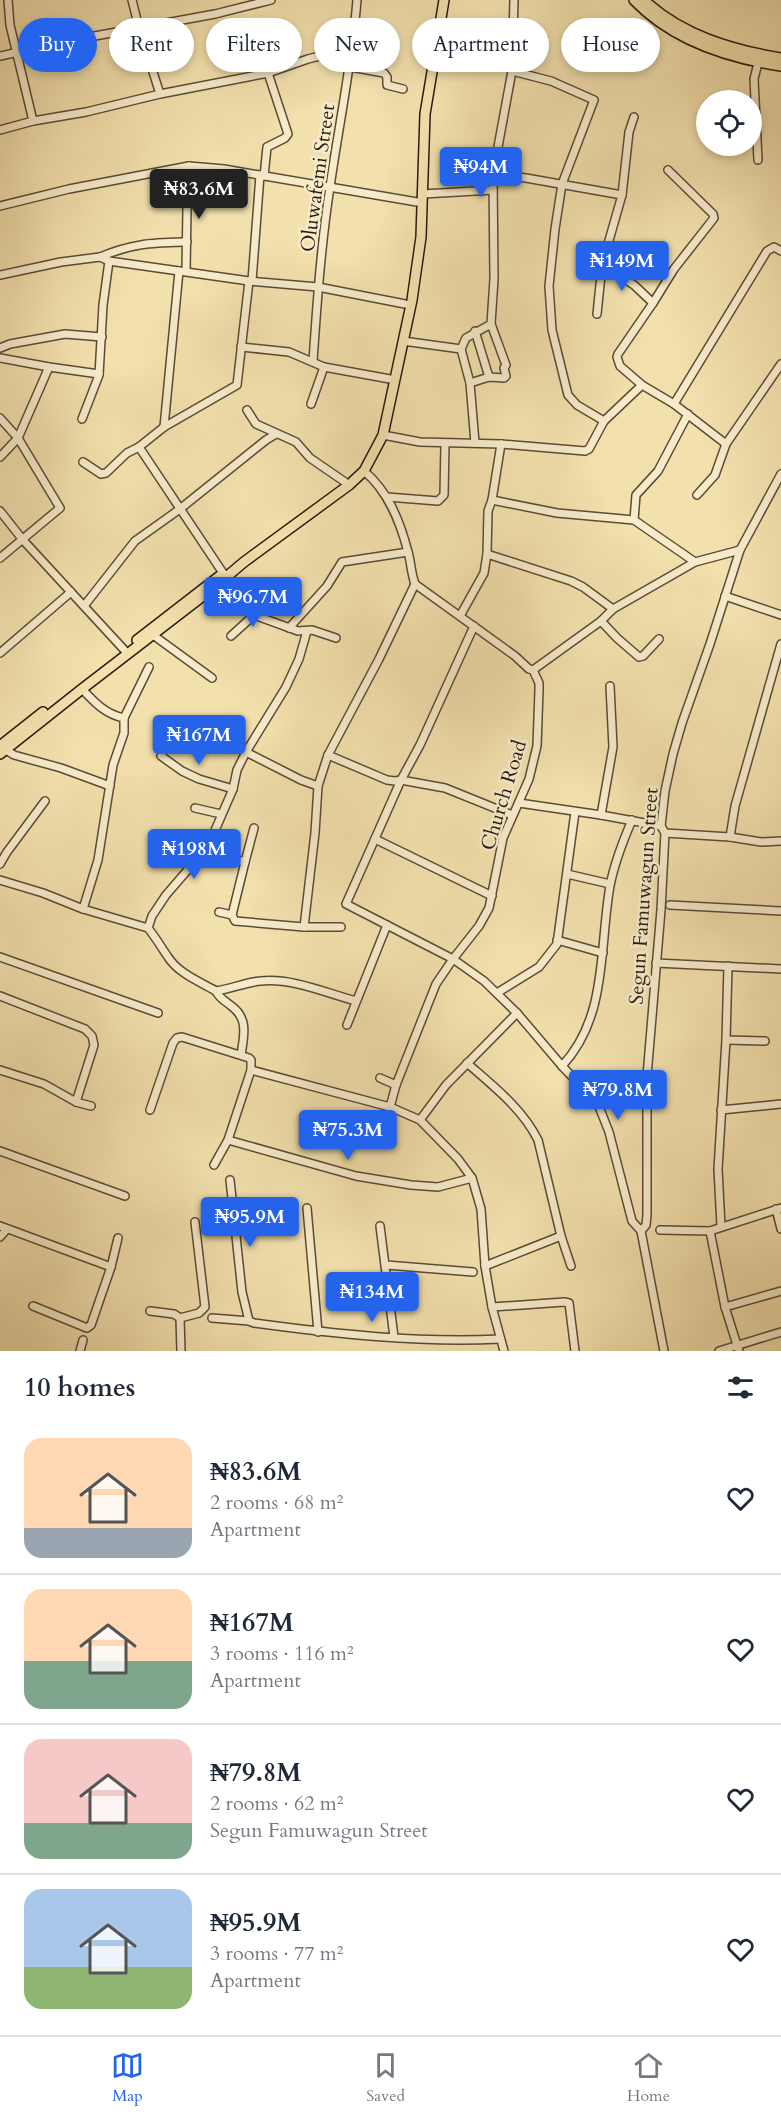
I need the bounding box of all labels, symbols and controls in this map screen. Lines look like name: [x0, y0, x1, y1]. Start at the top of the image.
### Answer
chip: Buy: [18, 18, 97, 72]
chip: Rent: [109, 18, 194, 72]
chip: Filters: [206, 18, 302, 72]
chip: New: [314, 18, 400, 72]
chip: Apartment: [412, 18, 549, 72]
chip: House: [561, 18, 660, 72]
map controls: [696, 90, 762, 156]
button: locate: [696, 90, 762, 156]
street label: Oluwafemi Street: [294, 102, 341, 254]
pin: ₦94M: [445, 147, 517, 198]
text: ₦94M: [454, 153, 508, 180]
pin: ₦83.6M: [150, 169, 248, 220]
text: ₦83.6M: [164, 175, 234, 202]
pin: ₦149M: [580, 241, 664, 292]
text: ₦149M: [590, 247, 654, 274]
pin: ₦96.7M: [204, 577, 302, 628]
text: ₦96.7M: [218, 583, 288, 610]
pin: ₦167M: [157, 715, 241, 766]
text: ₦167M: [167, 721, 231, 748]
street label: Church Road: [474, 736, 533, 854]
street label: Segun Famuwagun Street: [622, 786, 665, 1006]
pin: ₦198M: [152, 829, 236, 880]
text: ₦198M: [162, 835, 226, 862]
pin: ₦79.8M: [569, 1070, 667, 1121]
text: ₦79.8M: [583, 1076, 653, 1103]
pin: ₦75.3M: [299, 1110, 397, 1161]
text: ₦75.3M: [313, 1116, 383, 1143]
pin: ₦95.9M: [201, 1197, 299, 1248]
text: ₦95.9M: [215, 1203, 285, 1230]
pin: ₦134M: [330, 1272, 414, 1323]
text: ₦134M: [340, 1278, 404, 1305]
text: 10 homes: [24, 1370, 135, 1405]
icon: filters: [724, 1371, 757, 1404]
text: ₦83.6M: [210, 1454, 302, 1489]
icon: home: [72, 1462, 144, 1534]
icon: heart: [724, 1482, 757, 1515]
text: 2 rooms · 68 m²: [210, 1489, 343, 1516]
text: Apartment: [210, 1516, 301, 1543]
text: ₦167M: [210, 1605, 294, 1640]
icon: home: [72, 1613, 144, 1685]
icon: heart: [724, 1633, 757, 1666]
text: 3 rooms · 116 m²: [210, 1640, 354, 1667]
text: Apartment: [210, 1667, 301, 1694]
text: ₦79.8M: [210, 1755, 302, 1790]
icon: home: [72, 1763, 144, 1835]
icon: heart: [724, 1783, 757, 1816]
text: 2 rooms · 62 m²: [210, 1790, 343, 1817]
text: Segun Famuwagun Street: [210, 1817, 428, 1844]
text: ₦95.9M: [210, 1905, 302, 1940]
icon: home: [72, 1913, 144, 1985]
icon: heart: [724, 1933, 757, 1966]
text: 3 rooms · 77 m²: [210, 1940, 343, 1967]
text: Apartment: [210, 1967, 301, 1994]
tab: Map: [111, 2049, 144, 2107]
tab: Saved: [366, 2049, 405, 2107]
tab: Home: [627, 2049, 670, 2107]

